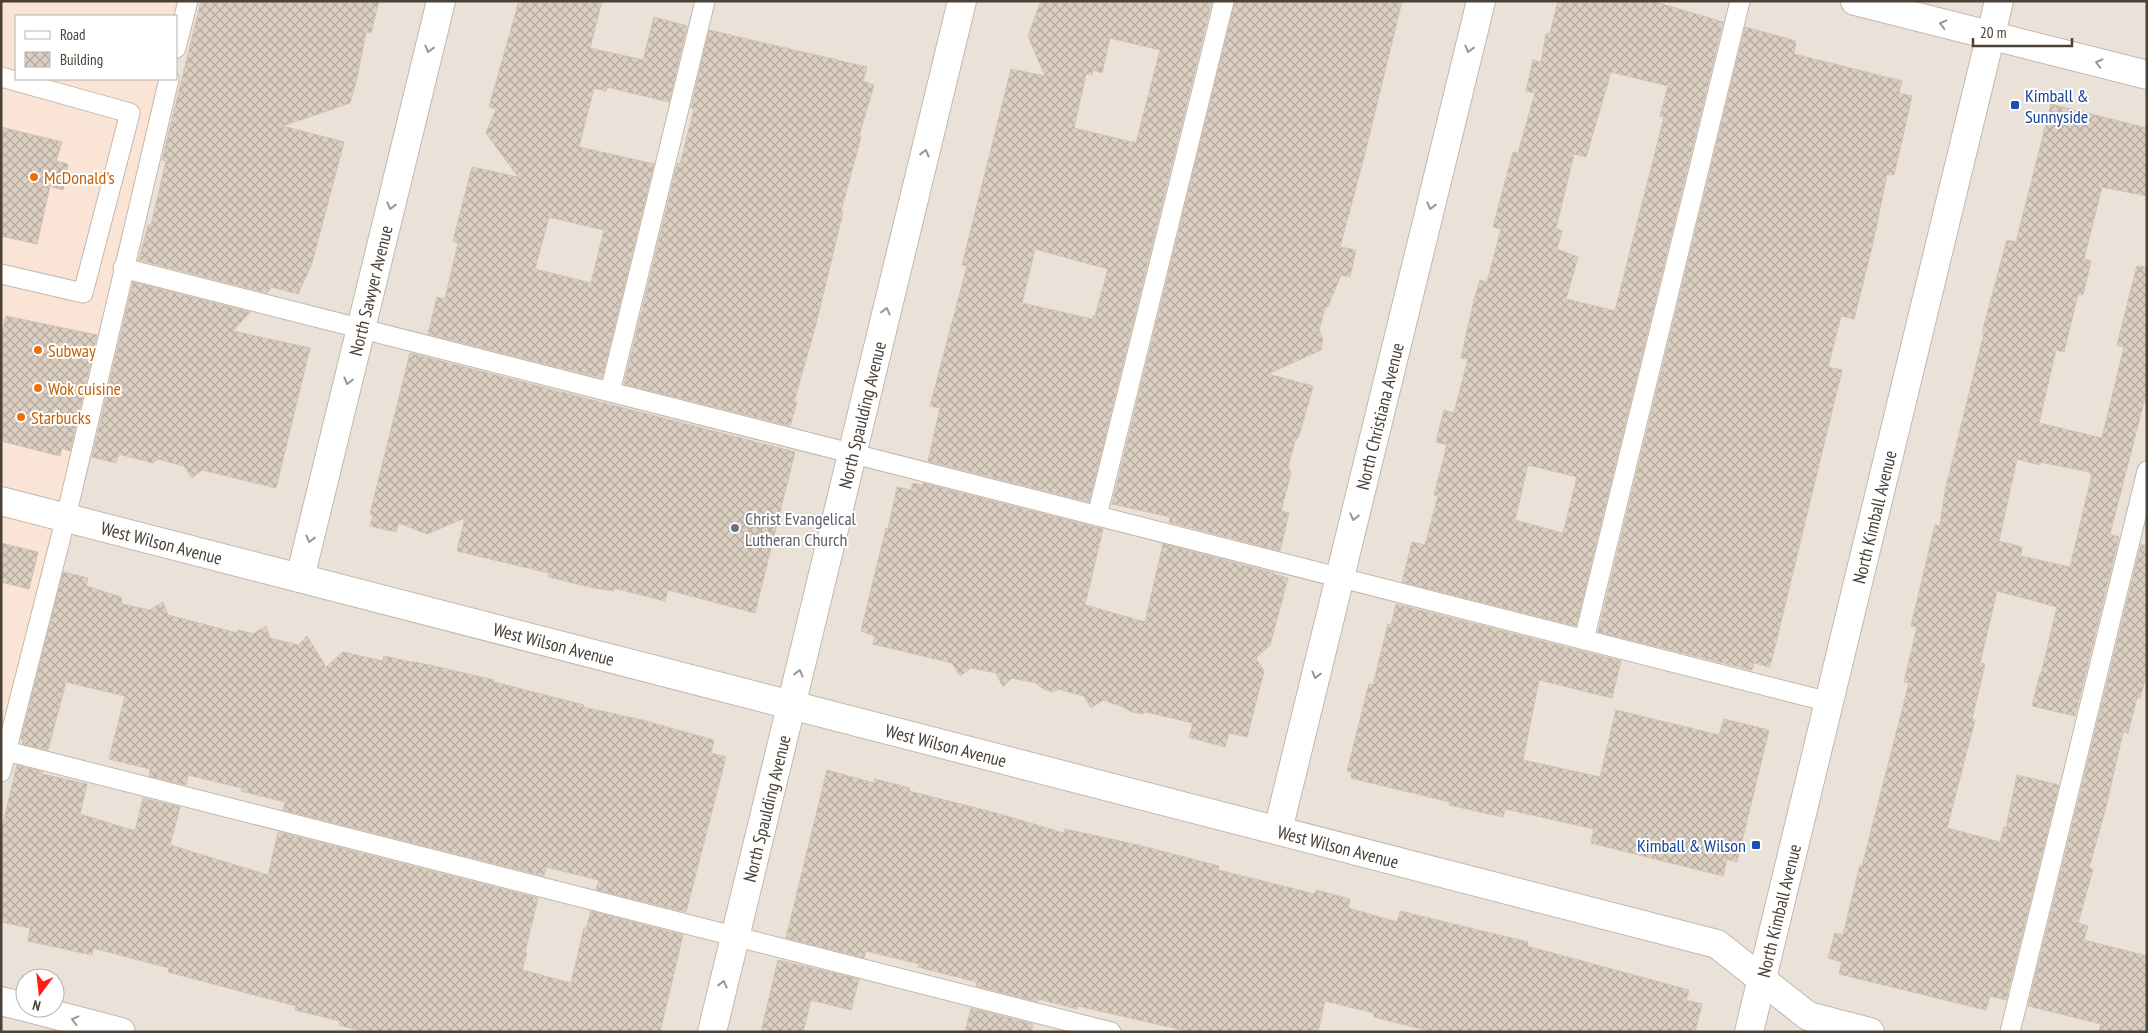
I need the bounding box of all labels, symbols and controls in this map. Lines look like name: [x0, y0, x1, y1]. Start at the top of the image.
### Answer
legend: [15, 15, 178, 80]
scale bar: [1973, 15, 2072, 47]
one-way arrow: [1940, 19, 1948, 29]
text: 20 m: [1980, 23, 2006, 42]
text: Road: [60, 25, 86, 44]
one-way arrow: [424, 44, 435, 53]
one-way arrow: [1464, 44, 1475, 53]
text: Building: [60, 50, 103, 69]
one-way arrow: [2095, 58, 2104, 69]
place label: Kimball & Sunnyside: [2025, 84, 2089, 128]
marker: Kimball & Sunnyside: [2009, 99, 2021, 111]
one-way arrow: [919, 149, 930, 158]
place label: McDonald's: [44, 166, 115, 189]
marker: McDonald's: [28, 171, 40, 183]
one-way arrow: [386, 202, 397, 211]
one-way arrow: [1426, 202, 1436, 210]
street label: North Sawyer Avenue: [343, 223, 397, 358]
one-way arrow: [880, 307, 891, 316]
place label: Subway: [48, 339, 96, 362]
street label: North Spaulding Avenue: [833, 339, 891, 491]
street label: North Christiana Avenue: [1350, 340, 1408, 492]
marker: Subway: [32, 344, 44, 356]
place label: Wok cuisine: [48, 377, 121, 400]
one-way arrow: [343, 377, 354, 386]
marker: Wok cuisine: [32, 382, 44, 394]
place label: Starbucks: [31, 406, 91, 429]
marker: Starbucks: [15, 411, 27, 423]
street label: North Kimball Avenue: [1847, 448, 1901, 586]
place label: Christ Evangelical Lutheran Church: [745, 507, 857, 551]
one-way arrow: [1350, 513, 1360, 521]
street label: West Wilson Avenue: [99, 516, 225, 569]
marker: Christ Evangelical Lutheran Church: [729, 522, 741, 534]
one-way arrow: [305, 535, 316, 544]
street label: West Wilson Avenue: [491, 617, 617, 670]
one-way arrow: [793, 669, 804, 678]
one-way arrow: [1311, 671, 1322, 680]
street label: West Wilson Avenue: [883, 718, 1009, 772]
street label: North Spaulding Avenue: [737, 733, 795, 884]
street label: West Wilson Avenue: [1275, 820, 1401, 873]
place label: Kimball & Wilson: [1637, 834, 1746, 857]
marker: Kimball & Wilson: [1750, 839, 1762, 851]
street label: North Kimball Avenue: [1751, 842, 1806, 979]
north arrow: [15, 968, 65, 1018]
one-way arrow: [717, 980, 728, 989]
text: N: [31, 996, 43, 1015]
one-way arrow: [70, 1015, 79, 1026]

